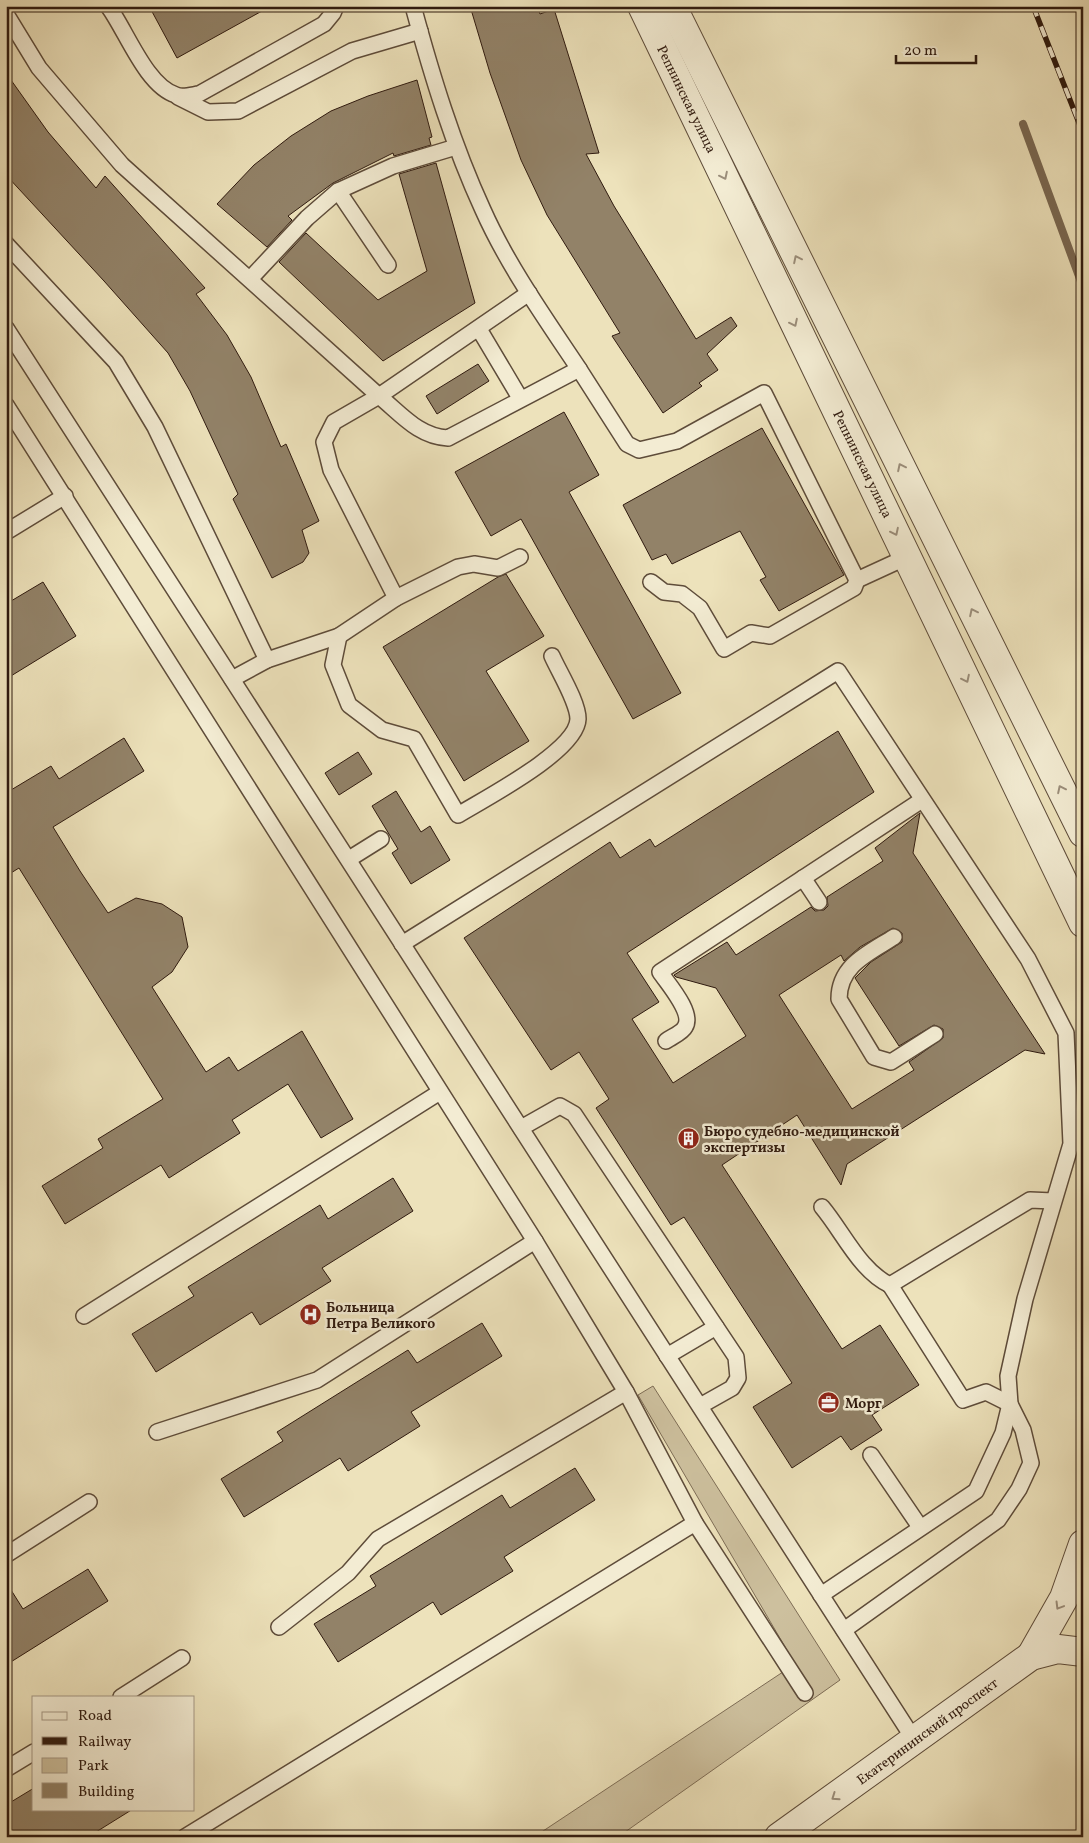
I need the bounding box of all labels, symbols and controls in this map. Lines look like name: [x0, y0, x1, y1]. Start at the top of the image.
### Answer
scale bar: [896, 32, 976, 64]
text: 20 m: [904, 41, 937, 62]
street label: Репнинская улица: [651, 43, 720, 157]
one-way arrow: [718, 171, 728, 180]
one-way arrow: [793, 255, 803, 264]
one-way arrow: [788, 318, 799, 327]
street label: Репнинская улица: [827, 408, 896, 522]
one-way arrow: [897, 463, 907, 472]
one-way arrow: [889, 527, 899, 536]
one-way arrow: [969, 609, 979, 618]
one-way arrow: [959, 674, 970, 683]
one-way arrow: [1057, 785, 1067, 794]
place label: Бюро судебно-медицинской экспертизы: [704, 1123, 899, 1158]
building icon: Бюро судебно-медицинской экспертизы: [676, 1127, 700, 1151]
place label: Больница Петра Великого: [326, 1299, 435, 1334]
hospital icon: Больница Петра Великого: [298, 1303, 322, 1327]
office icon: Морг: [817, 1391, 841, 1415]
place label: Морг: [845, 1395, 882, 1414]
one-way arrow: [1056, 1600, 1066, 1609]
street label: Екатерининский проспект: [853, 1674, 1003, 1790]
legend: [32, 1696, 195, 1810]
text: Road: [78, 1706, 112, 1727]
text: Railway: [78, 1732, 131, 1753]
text: Park: [78, 1756, 109, 1777]
text: Building: [78, 1782, 135, 1803]
one-way arrow: [831, 1791, 841, 1800]

